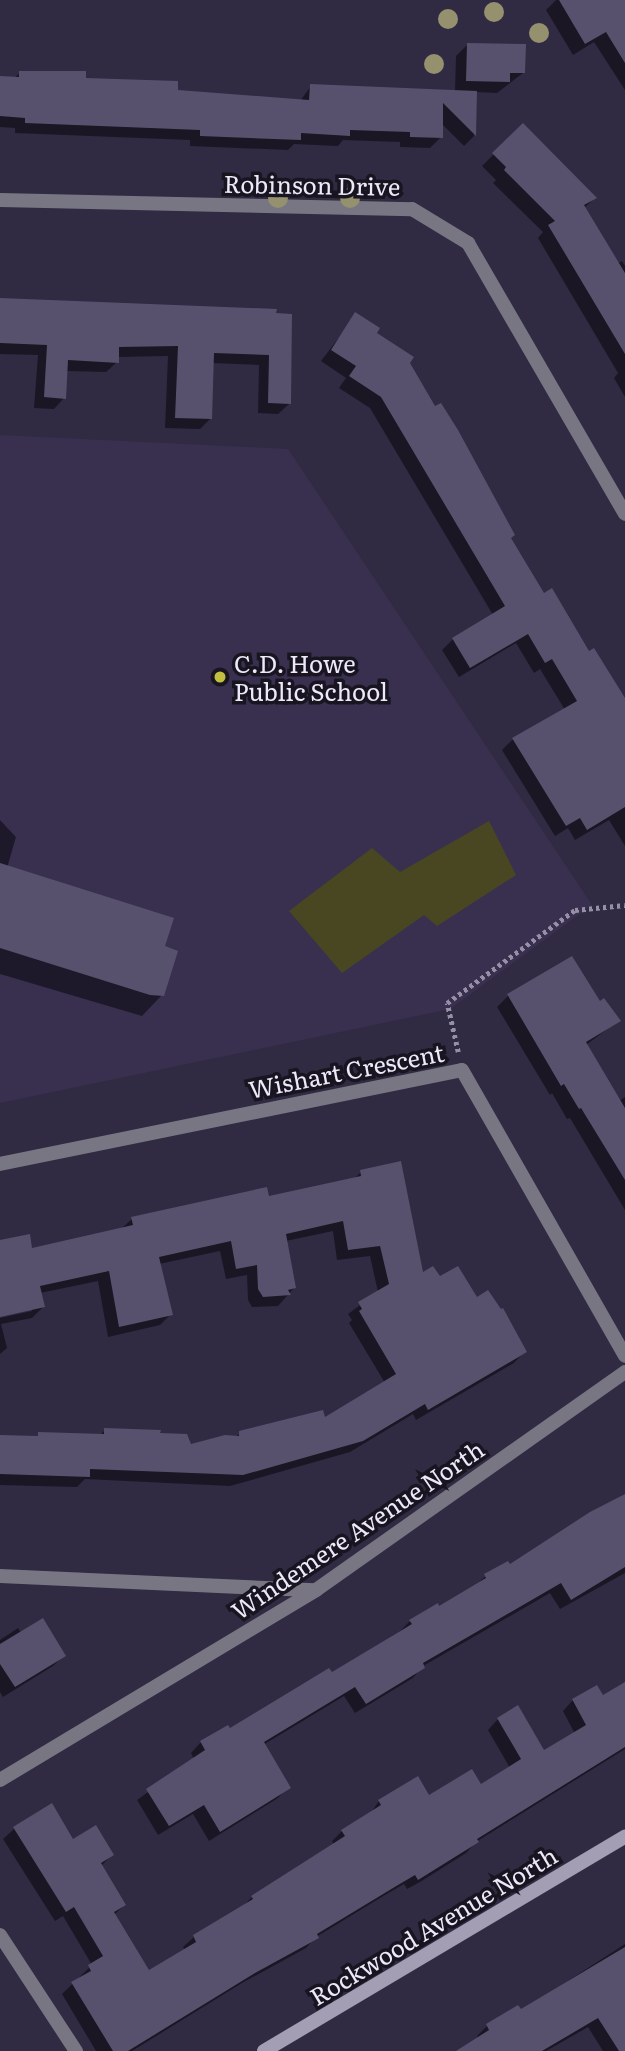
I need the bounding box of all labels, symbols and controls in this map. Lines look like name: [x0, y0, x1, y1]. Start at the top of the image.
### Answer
street label: Robinson Drive: [223, 168, 401, 200]
place label: C.D. Howe Public School: [234, 649, 388, 705]
marker: C.D. Howe Public School: [212, 669, 228, 685]
street label: Wishart Crescent: [246, 1037, 446, 1103]
street label: Windemere Avenue North: [225, 1434, 489, 1624]
street label: Rockwood Avenue North: [304, 1840, 562, 2010]

